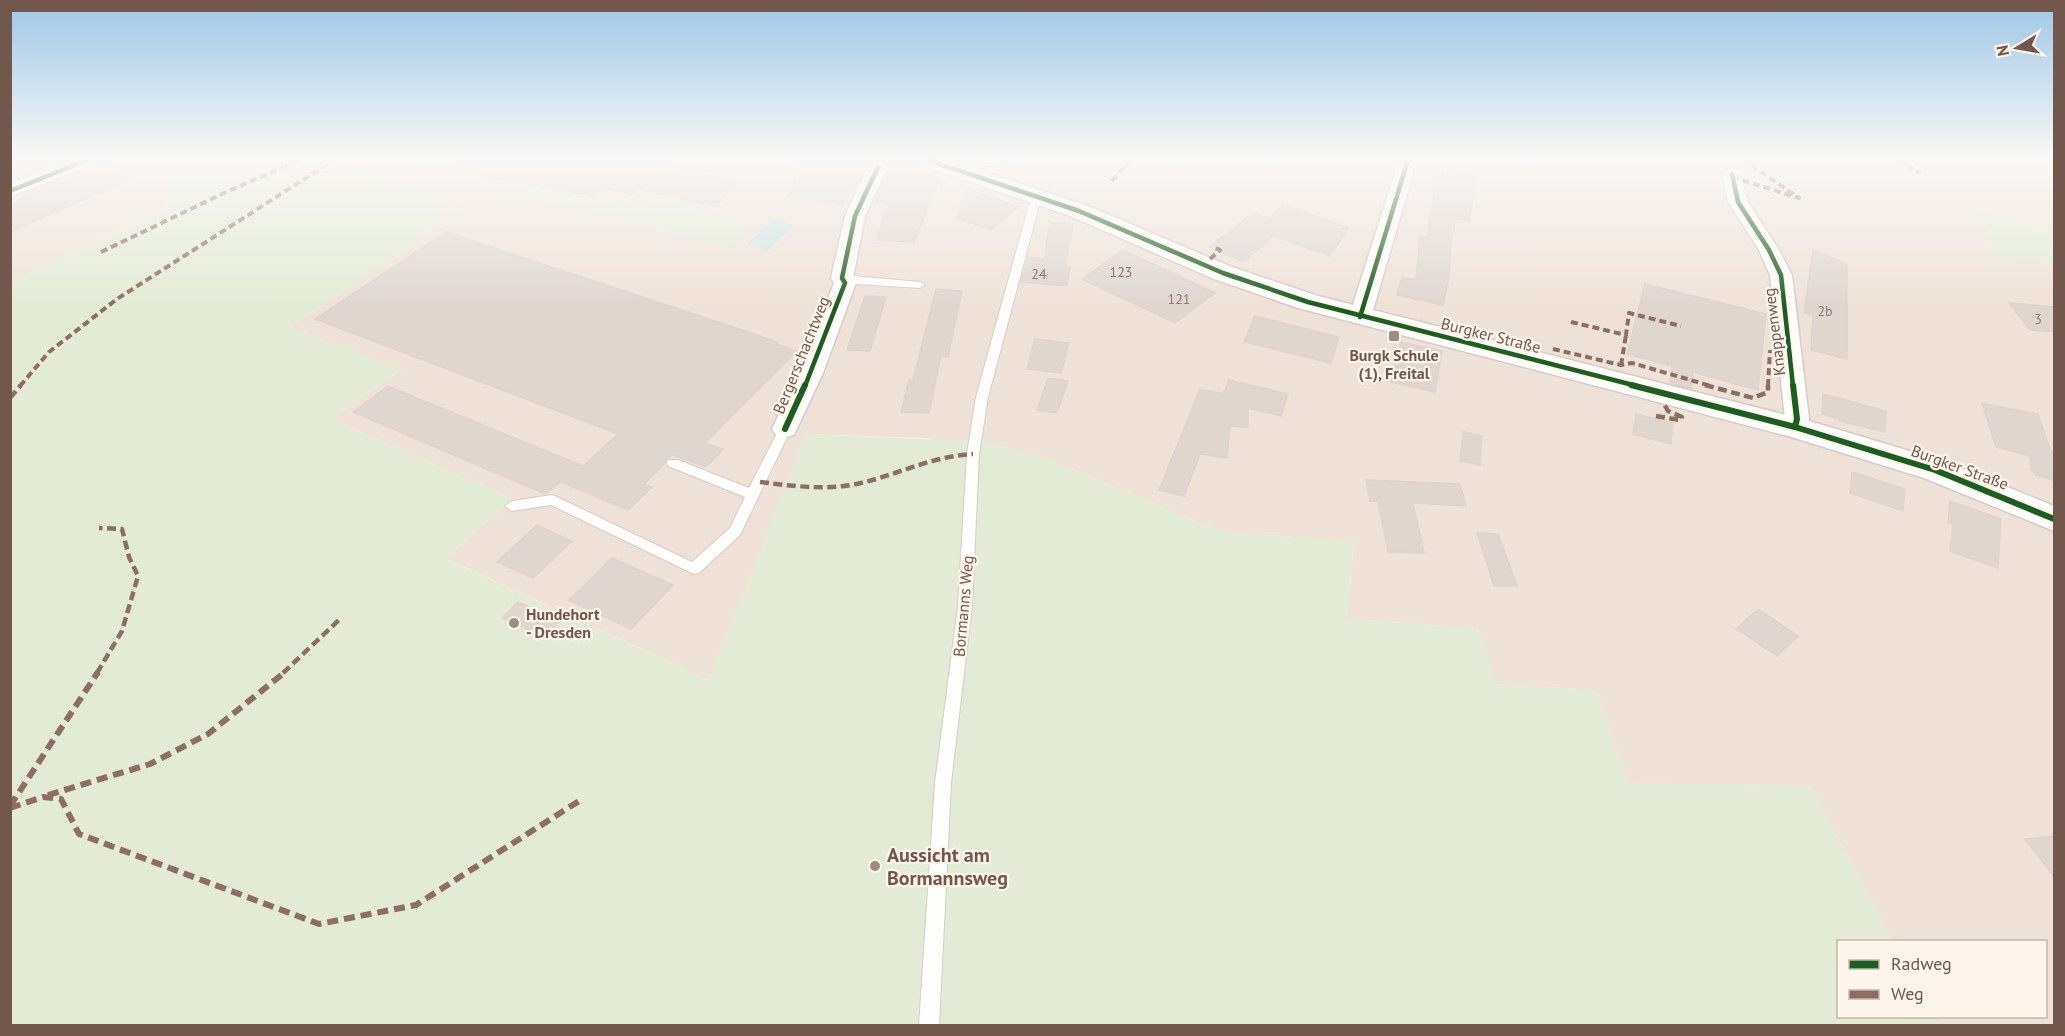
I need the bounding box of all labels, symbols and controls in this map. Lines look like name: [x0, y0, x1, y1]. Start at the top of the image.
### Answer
north arrow: [1987, 18, 2047, 78]
text: N: [1991, 44, 2013, 58]
house number: 123: [1110, 263, 1132, 281]
house number: 24: [1031, 265, 1047, 283]
street label: Knappenweg: [1759, 287, 1789, 377]
house number: 121: [1168, 290, 1190, 308]
street label: Bergerschachtweg: [768, 293, 834, 417]
house number: 2b: [1817, 302, 1833, 320]
house number: 3: [2034, 310, 2042, 328]
street label: Burgker Straße: [1439, 313, 1543, 357]
marker: Burgk Schule (1), Freital: [1387, 329, 1401, 343]
place label: Burgk Schule (1), Freital: [1349, 345, 1439, 383]
street label: Burgker Straße: [1909, 440, 2011, 494]
street label: Bormanns Weg: [949, 555, 977, 657]
place label: Hundehort - Dresden: [526, 604, 600, 642]
marker: Hundehort - Dresden: [507, 616, 521, 630]
place label: Aussicht am Bormannsweg: [887, 842, 1008, 891]
marker: Aussicht am Bormannsweg: [868, 859, 882, 873]
legend: [1837, 940, 2047, 1018]
text: Radweg: [1891, 952, 1952, 975]
text: Weg: [1891, 982, 1924, 1005]

